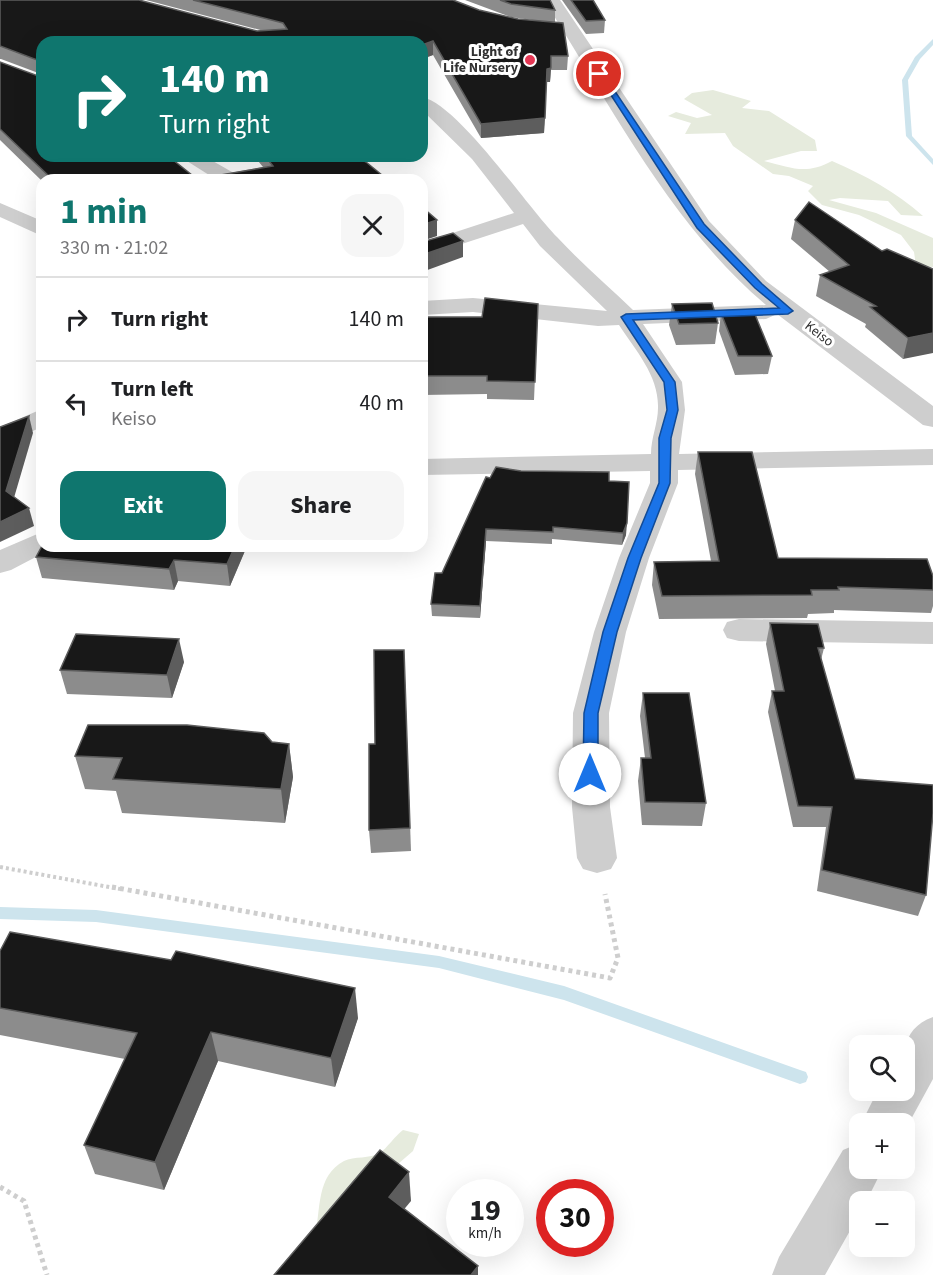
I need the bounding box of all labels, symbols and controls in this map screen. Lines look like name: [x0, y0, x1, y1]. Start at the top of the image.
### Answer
place label: Light of Life Nursery: [443, 42, 519, 78]
pin: [573, 48, 624, 99]
text: 140 m: [159, 49, 270, 109]
marker: Light of Life Nursery: [523, 53, 537, 67]
icon: arrive: [582, 57, 615, 90]
icon: right: [60, 60, 138, 138]
text: Turn right: [159, 105, 270, 144]
text: 1 min: [60, 186, 148, 237]
button: close: [341, 194, 404, 257]
text: 330 m · 21:02: [60, 234, 168, 262]
icon: right: [60, 303, 93, 336]
text: Turn right: [111, 303, 208, 335]
text: 140 m: [349, 303, 404, 335]
street label: Keiso: [800, 316, 838, 352]
text: Turn left: [111, 373, 193, 405]
icon: left: [60, 387, 93, 420]
text: 40 m: [359, 387, 404, 419]
text: Keiso: [111, 405, 157, 433]
button: Exit: [60, 471, 226, 540]
button: Share: [238, 471, 404, 540]
position arrow: [558, 742, 622, 806]
map controls: [849, 1035, 915, 1257]
button: search: [849, 1035, 915, 1101]
button: +: [849, 1113, 915, 1179]
speed limit sign: 30: [536, 1179, 614, 1257]
text: 19: [469, 1189, 501, 1232]
button: −: [849, 1191, 915, 1257]
text: km/h: [468, 1223, 502, 1244]

